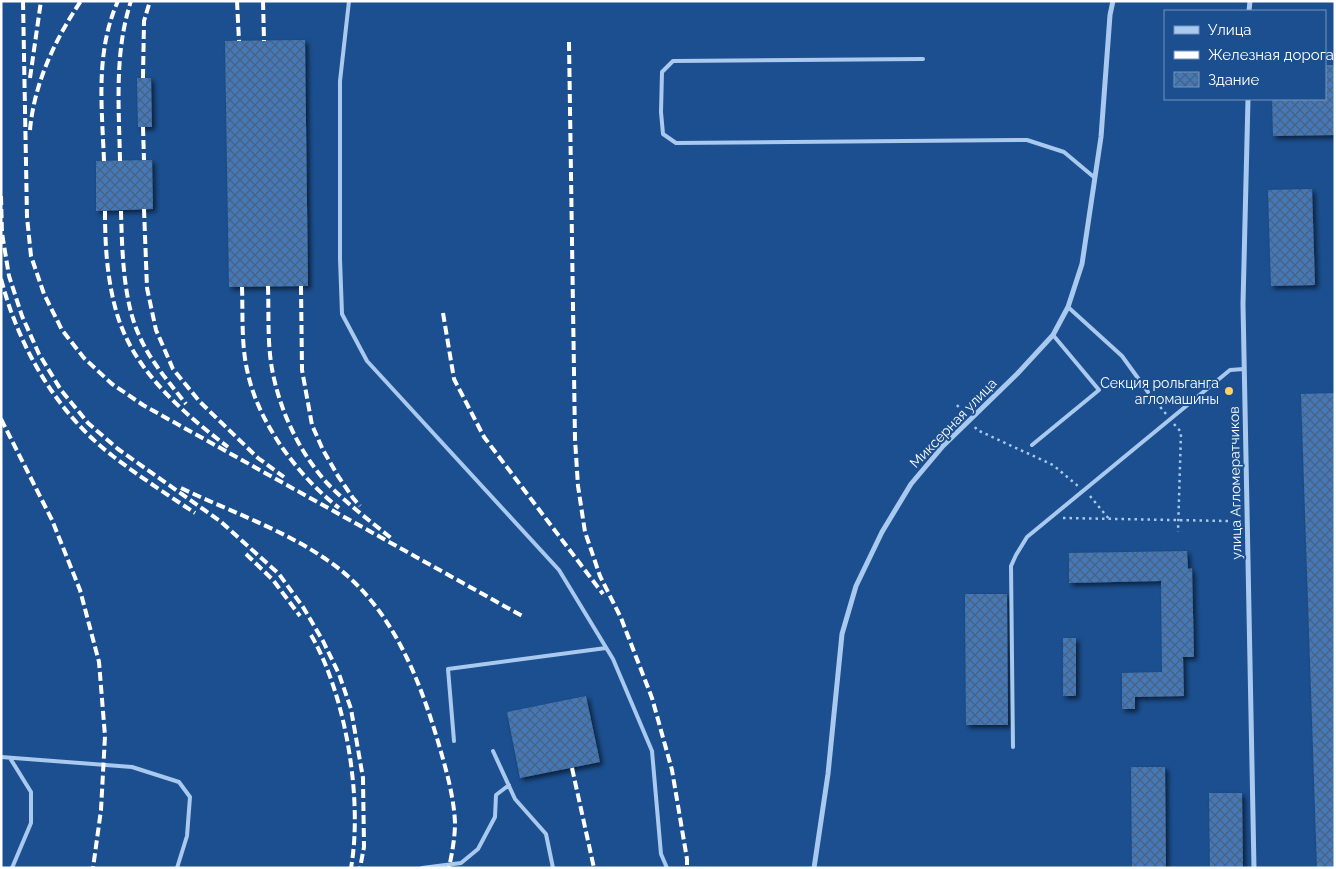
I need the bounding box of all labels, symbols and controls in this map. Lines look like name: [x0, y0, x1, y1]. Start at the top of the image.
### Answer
legend: [1164, 10, 1326, 100]
text: Улица: [1208, 21, 1252, 39]
text: Железная дорога: [1208, 46, 1334, 64]
text: Здание: [1208, 71, 1260, 89]
street label: Миксерная улица: [906, 375, 1000, 471]
place label: Секция рольганга агломашины: [1100, 375, 1219, 407]
marker: Секция рольганга агломашины: [1223, 385, 1235, 397]
street label: улица Агломератчиков: [1226, 406, 1244, 560]

